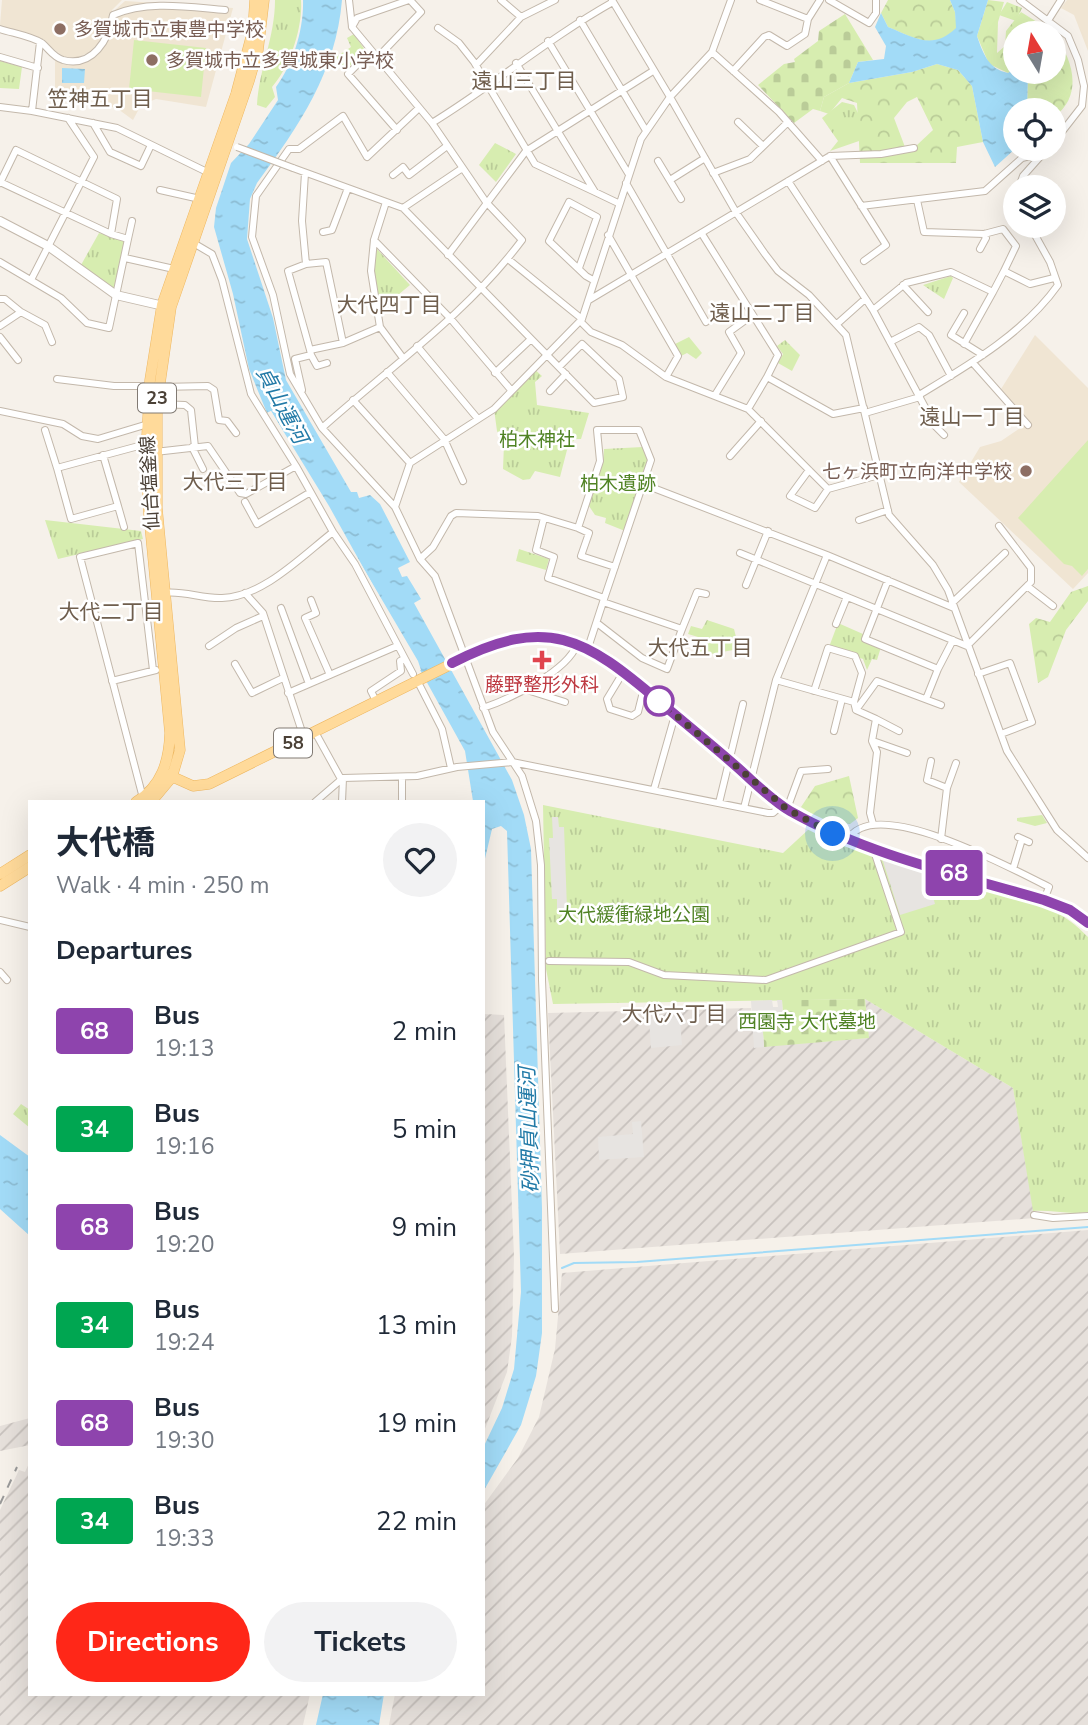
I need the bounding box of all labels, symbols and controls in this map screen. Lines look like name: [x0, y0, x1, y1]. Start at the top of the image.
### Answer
place label: 多賀城市立東豊中学校: [74, 17, 264, 43]
marker: 多賀城市立東豊中学校: [52, 21, 68, 37]
north arrow: [1003, 21, 1066, 84]
map controls: [1003, 21, 1066, 238]
place label: 多賀城市立多賀城東小学校: [166, 48, 394, 74]
marker: 多賀城市立多賀城東小学校: [144, 52, 160, 68]
district label: 遠山三丁目: [472, 67, 577, 95]
district label: 笠神五丁目: [48, 85, 153, 113]
button: locate: [1003, 98, 1066, 161]
button: layers: [1003, 175, 1066, 238]
district label: 大代四丁目: [337, 291, 442, 319]
district label: 遠山二丁目: [710, 299, 815, 327]
water label: 貞山運河: [250, 361, 316, 452]
road number: 23: [138, 384, 176, 412]
district label: 遠山一丁目: [920, 403, 1025, 431]
park label: 柏木神社: [499, 427, 575, 453]
street label: 仙台塩釜線: [135, 435, 165, 531]
place label: 七ヶ浜町立向洋中学校: [822, 459, 1012, 485]
marker: 七ヶ浜町立向洋中学校: [1018, 463, 1034, 479]
district label: 大代三丁目: [183, 468, 288, 496]
park label: 柏木遺跡: [580, 471, 656, 497]
district label: 大代二丁目: [59, 598, 164, 626]
district label: 大代五丁目: [648, 634, 753, 662]
marker: 藤野整形外科: [532, 650, 552, 670]
place label: 藤野整形外科: [485, 672, 599, 698]
unlabelled marker: [644, 686, 674, 716]
road number: 58: [274, 728, 312, 758]
your location: [815, 816, 850, 851]
text: 大代橋: [56, 821, 155, 866]
button: heart: [383, 823, 457, 897]
line badge: 68: [922, 850, 986, 896]
text: 68: [940, 857, 968, 889]
text: Walk · 4 min · 250 m: [56, 870, 269, 901]
park label: 大代緩衝緑地公園: [558, 902, 710, 928]
text: Departures: [56, 933, 192, 968]
text: Bus: [154, 998, 200, 1033]
district label: 大代六丁目: [622, 1000, 727, 1028]
park label: 西園寺 大代墓地: [738, 1009, 876, 1035]
text: 2 min: [392, 1014, 457, 1049]
text: 68: [80, 1015, 109, 1047]
text: 19:13: [154, 1033, 214, 1064]
water label: 砂押貞山運河: [513, 1063, 545, 1193]
text: Bus: [154, 1096, 200, 1131]
text: 5 min: [392, 1112, 457, 1147]
text: 34: [80, 1113, 109, 1145]
text: 19:16: [154, 1131, 214, 1162]
text: Bus: [154, 1194, 200, 1229]
text: 9 min: [392, 1210, 457, 1245]
text: 68: [80, 1211, 109, 1243]
text: 19:20: [154, 1229, 214, 1260]
text: Bus: [154, 1292, 200, 1327]
text: 13 min: [376, 1308, 457, 1343]
text: 34: [80, 1309, 109, 1341]
text: 19:24: [154, 1327, 214, 1358]
text: Bus: [154, 1390, 200, 1425]
text: 19 min: [376, 1406, 457, 1441]
text: 68: [80, 1407, 109, 1439]
text: 19:30: [154, 1425, 214, 1456]
text: Bus: [154, 1488, 200, 1523]
text: 22 min: [376, 1504, 457, 1539]
text: 34: [80, 1505, 109, 1537]
text: 19:33: [154, 1523, 214, 1554]
button: Directions: [56, 1602, 250, 1682]
button: Tickets: [264, 1602, 457, 1682]

